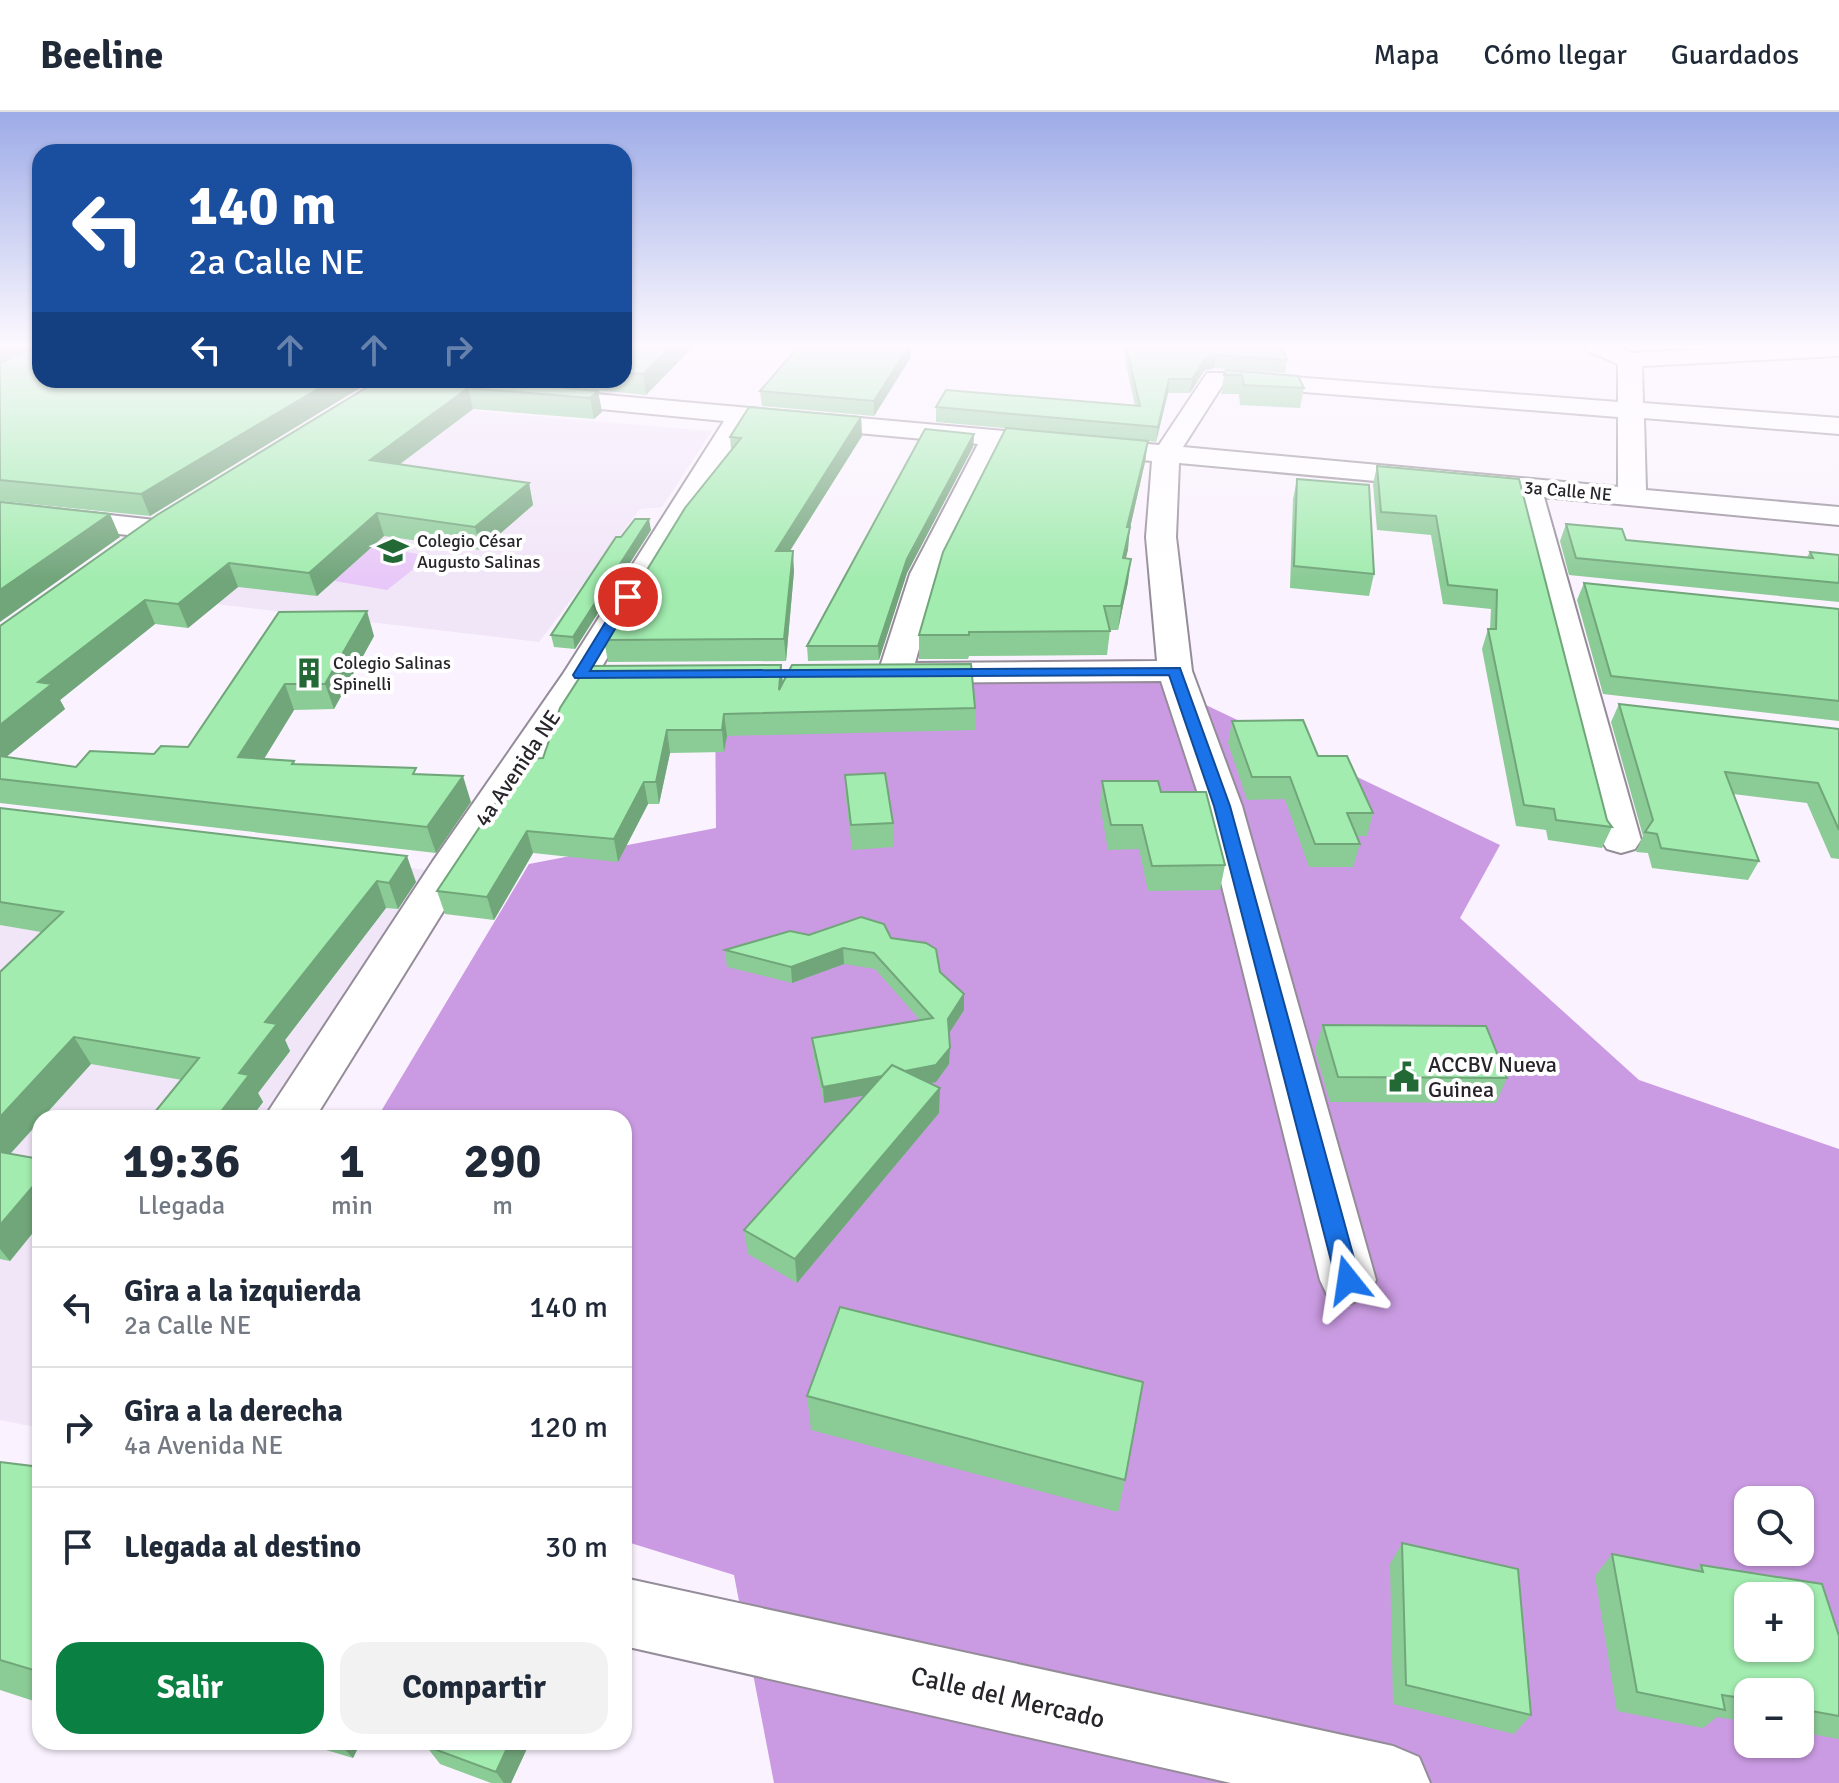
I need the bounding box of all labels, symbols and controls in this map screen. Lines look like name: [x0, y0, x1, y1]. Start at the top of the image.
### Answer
text: Beeline: [40, 32, 163, 79]
text: Mapa: [1374, 38, 1439, 72]
text: Cómo llegar: [1483, 38, 1627, 72]
text: Guardados: [1671, 38, 1799, 72]
text: 140 m: [188, 171, 336, 240]
icon: left: [56, 176, 160, 280]
text: 2a Calle NE: [188, 240, 365, 285]
icon: left: [184, 328, 228, 372]
icon: ahead: [268, 328, 312, 372]
icon: ahead: [352, 328, 396, 372]
icon: right: [436, 328, 480, 372]
street label: 3a Calle NE: [1523, 476, 1613, 506]
place label: Colegio César Augusto Salinas: [417, 530, 540, 573]
school or university icon: Colegio César Augusto Salinas: [376, 534, 410, 568]
pin: [594, 563, 662, 631]
icon: arrive: [606, 575, 650, 619]
place label: Colegio Salinas Spinelli: [333, 652, 451, 695]
building icon: Colegio Salinas Spinelli: [292, 656, 326, 690]
street label: 4a Avenida NE: [469, 705, 566, 832]
place label: ACCBV Nueva Guinea: [1428, 1051, 1557, 1103]
public building icon: ACCBV Nueva Guinea: [1387, 1060, 1421, 1094]
text: 19:36: [123, 1132, 240, 1191]
text: 1: [339, 1132, 365, 1191]
text: 290: [464, 1132, 541, 1191]
text: Llegada: [138, 1190, 225, 1222]
text: min: [331, 1190, 373, 1222]
text: m: [492, 1190, 513, 1222]
position arrow: [1306, 1238, 1390, 1322]
text: Gira a la izquierda: [124, 1273, 361, 1310]
icon: left: [56, 1285, 100, 1329]
text: 140 m: [529, 1289, 608, 1326]
text: 2a Calle NE: [124, 1310, 252, 1342]
text: Gira a la derecha: [124, 1393, 343, 1430]
icon: right: [56, 1405, 100, 1449]
text: 120 m: [529, 1409, 608, 1446]
text: 4a Avenida NE: [124, 1430, 283, 1462]
map controls: [1734, 1486, 1814, 1758]
button: search: [1734, 1486, 1814, 1566]
icon: arrive: [56, 1525, 100, 1569]
text: Llegada al destino: [124, 1529, 361, 1566]
text: 30 m: [545, 1529, 608, 1566]
button: +: [1734, 1582, 1814, 1662]
button: Salir: [56, 1642, 324, 1734]
button: Compartir: [340, 1642, 608, 1734]
street label: Calle del Mercado: [908, 1660, 1108, 1736]
button: −: [1734, 1678, 1814, 1758]

